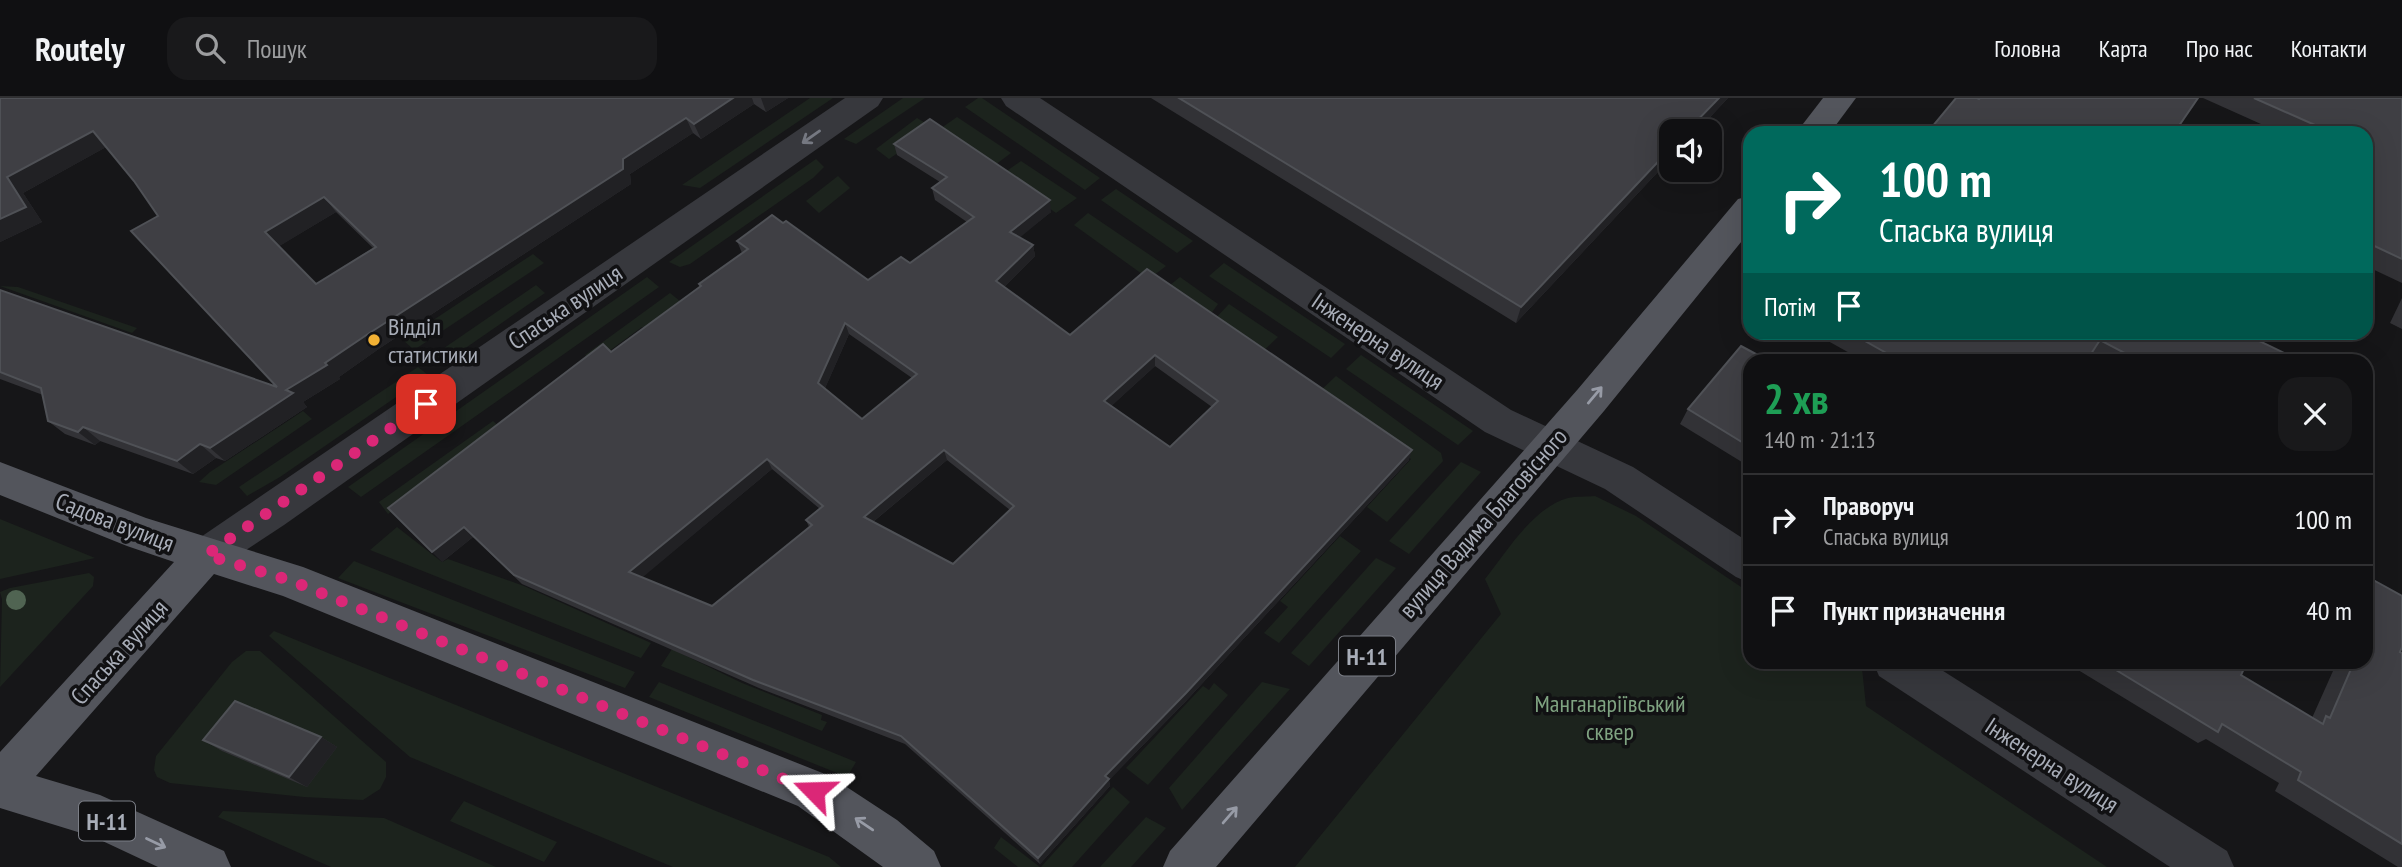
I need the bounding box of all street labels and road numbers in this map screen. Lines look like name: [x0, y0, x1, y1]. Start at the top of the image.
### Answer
street label: Спаська вулиця: [502, 258, 628, 356]
street label: Інженерна вулиця: [1306, 285, 1450, 397]
street label: вулиця Вадима Благовісного: [1392, 422, 1574, 624]
street label: Садова вулиця: [51, 485, 179, 559]
street label: Спаська вулиця: [64, 593, 174, 711]
road number: Н-11: [1339, 636, 1395, 676]
street label: Інженерна вулиця: [1979, 710, 2125, 820]
road number: Н-11: [79, 802, 135, 841]

